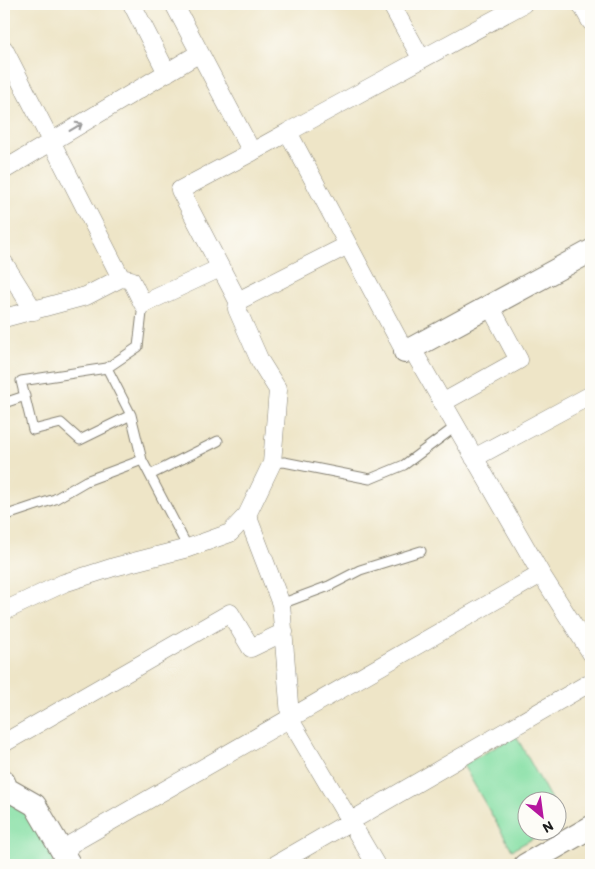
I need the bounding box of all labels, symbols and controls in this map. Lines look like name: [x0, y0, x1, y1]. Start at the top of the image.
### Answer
one-way arrow: [68, 122, 83, 132]
north arrow: [518, 792, 568, 842]
text: N: [540, 817, 556, 837]

